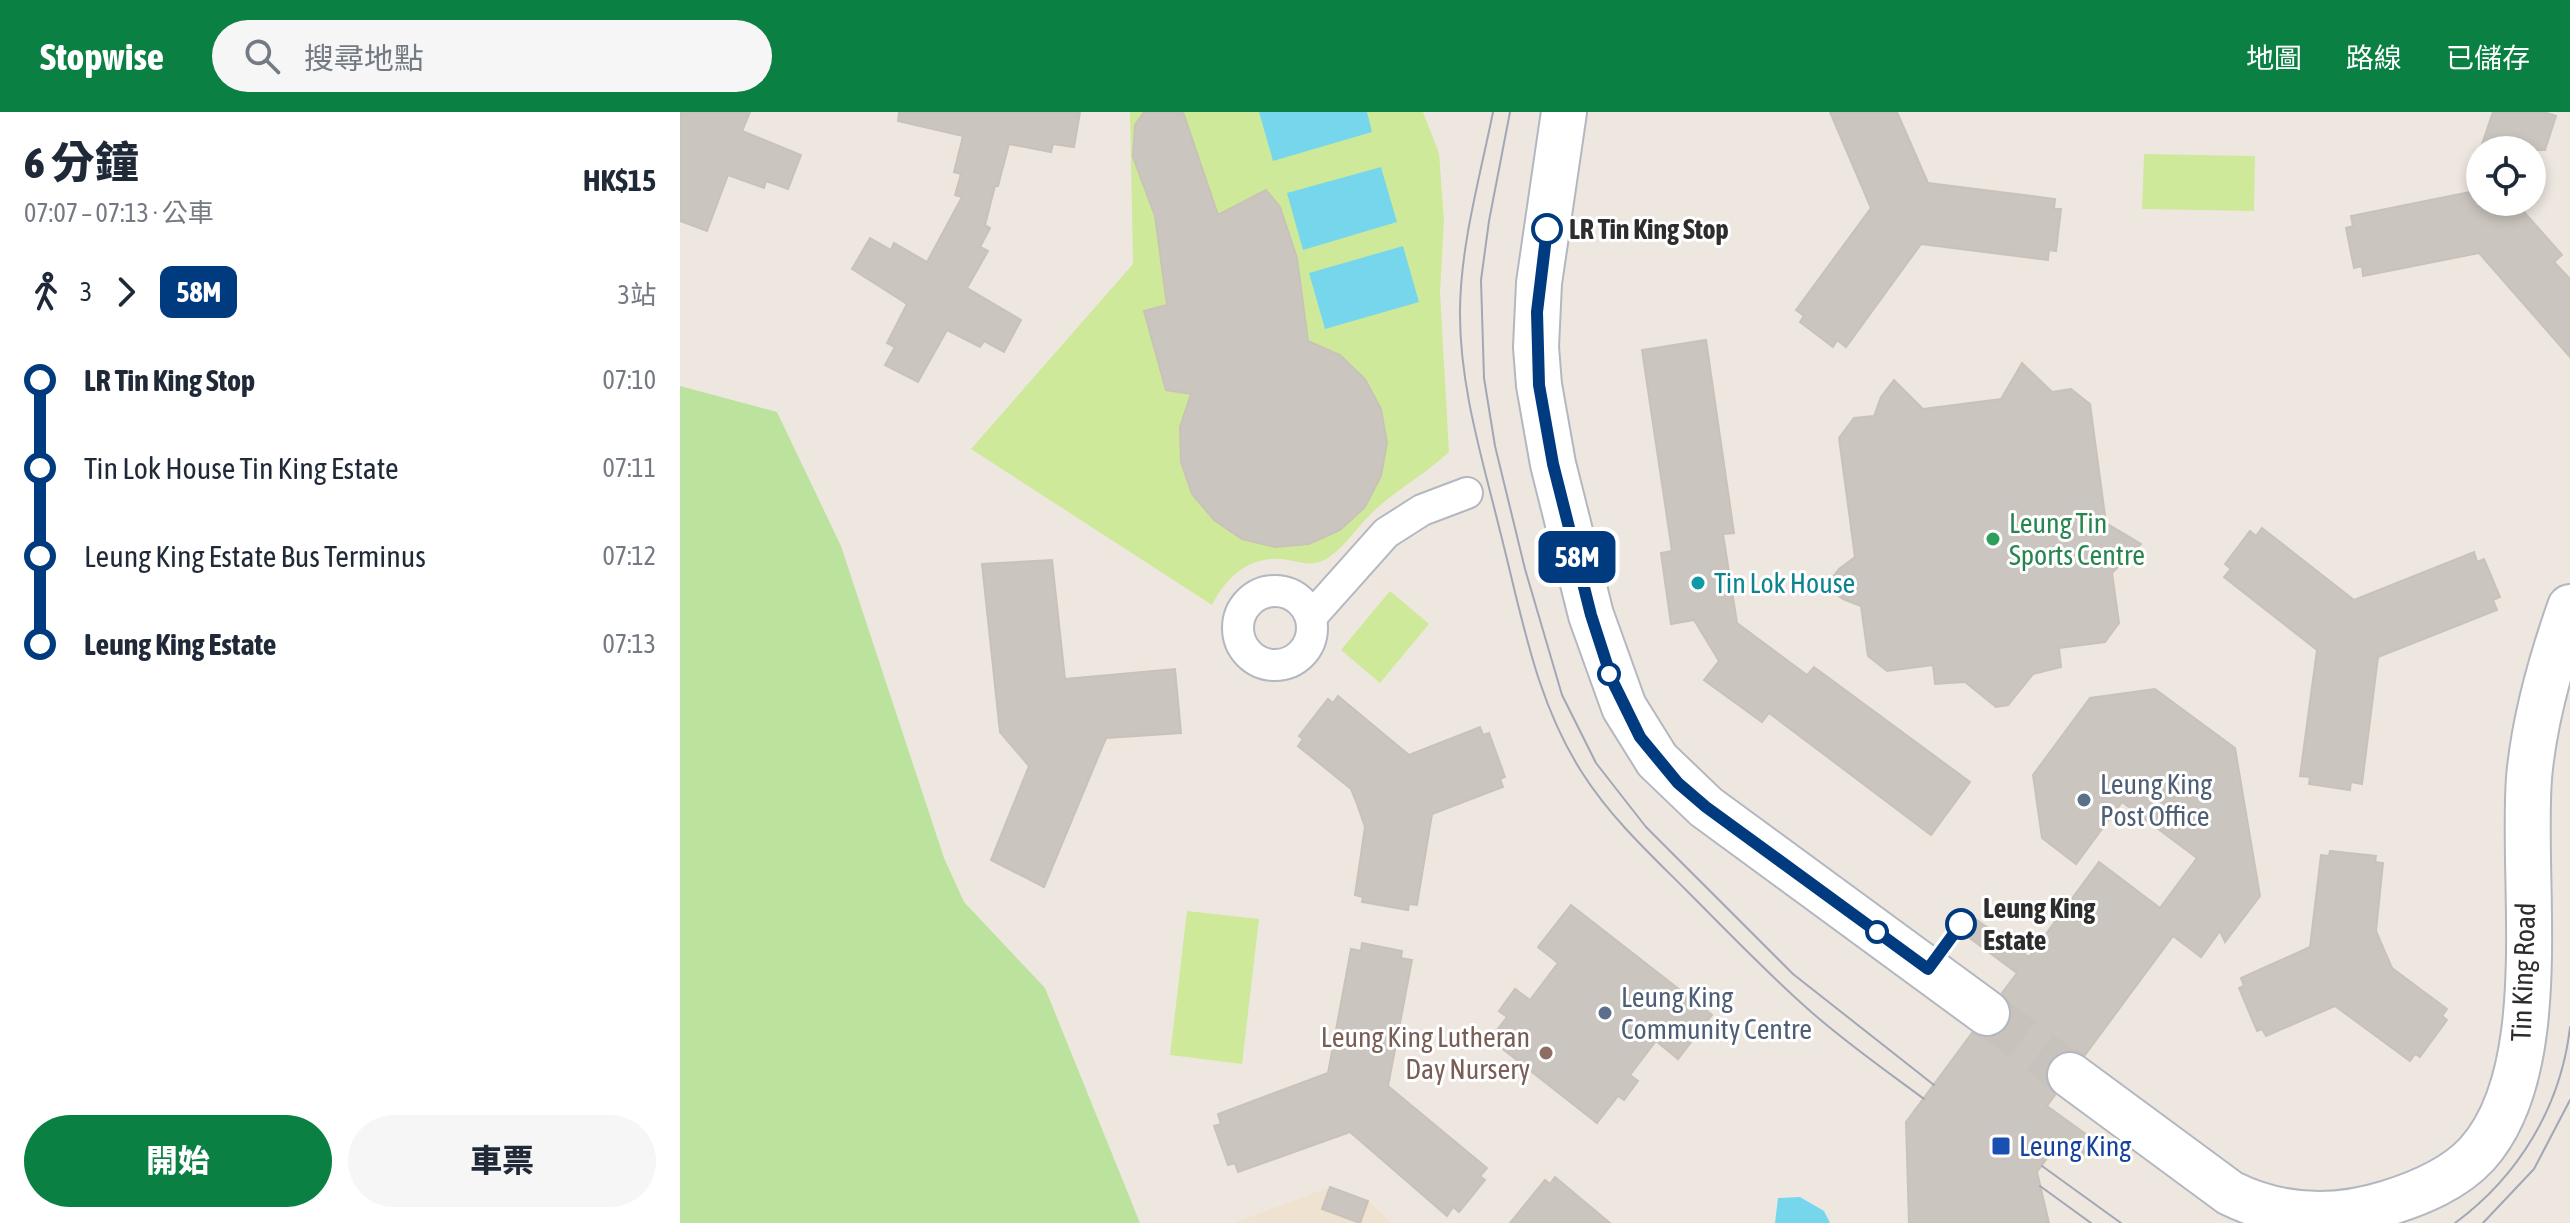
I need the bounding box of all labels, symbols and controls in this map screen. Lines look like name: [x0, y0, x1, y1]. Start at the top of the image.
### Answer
search box: [212, 20, 772, 92]
icon: search: [240, 34, 284, 78]
text: Stopwise: [40, 35, 164, 78]
text: 搜尋地點: [304, 41, 424, 75]
text: 地圖: [2246, 42, 2302, 74]
text: 路線: [2346, 42, 2402, 74]
text: 已儲存: [2446, 42, 2530, 74]
map controls: [2466, 136, 2546, 216]
button: locate: [2466, 136, 2546, 216]
text: 6 分鐘: [24, 137, 139, 187]
text: HK$15: [583, 163, 656, 197]
text: 07:07 – 07:13 · 公車: [24, 198, 214, 228]
place label: LR Tin King Stop: [1569, 213, 1729, 245]
marker: LR Tin King Stop: [1532, 214, 1562, 244]
icon: walk: [24, 270, 68, 314]
icon: forward: [104, 270, 148, 314]
text: 58M: [176, 276, 221, 308]
text: 3: [80, 277, 92, 307]
text: 3站: [618, 280, 656, 310]
text: LR Tin King Stop: [84, 363, 255, 397]
text: 07:10: [602, 365, 656, 395]
text: Tin Lok House Tin King Estate: [84, 451, 399, 485]
text: 07:11: [602, 453, 656, 483]
place label: Leung Tin Sports Centre: [2009, 507, 2145, 571]
marker: Leung Tin Sports Centre: [1984, 530, 2002, 548]
line badge: 58M: [1531, 531, 1623, 583]
text: Leung King Estate Bus Terminus: [84, 539, 426, 573]
text: 07:12: [602, 541, 656, 571]
text: 58M: [1554, 541, 1600, 573]
place label: Tin Lok House: [1714, 567, 1855, 599]
marker: Tin Lok House: [1689, 574, 1707, 592]
text: Leung King Estate: [84, 627, 276, 661]
text: 07:13: [602, 629, 656, 659]
unlabelled marker: [1598, 663, 1620, 685]
place label: Leung King Post Office: [2100, 768, 2212, 832]
marker: Leung King Post Office: [2075, 791, 2093, 809]
place label: Leung King Estate: [1983, 892, 2096, 956]
street label: Tin King Road: [2505, 902, 2541, 1042]
marker: Leung King Estate: [1946, 909, 1976, 939]
unlabelled marker: [1866, 921, 1888, 943]
place label: Leung King Community Centre: [1621, 981, 1812, 1045]
marker: Leung King Community Centre: [1596, 1004, 1614, 1022]
place label: Leung King Lutheran Day Nursery: [1321, 1021, 1530, 1085]
marker: Leung King Lutheran Day Nursery: [1537, 1044, 1555, 1062]
button: 開始: [24, 1115, 332, 1207]
button: 車票: [348, 1115, 656, 1207]
place label: Leung King: [2019, 1130, 2131, 1162]
marker: Leung King: [1990, 1135, 2012, 1157]

